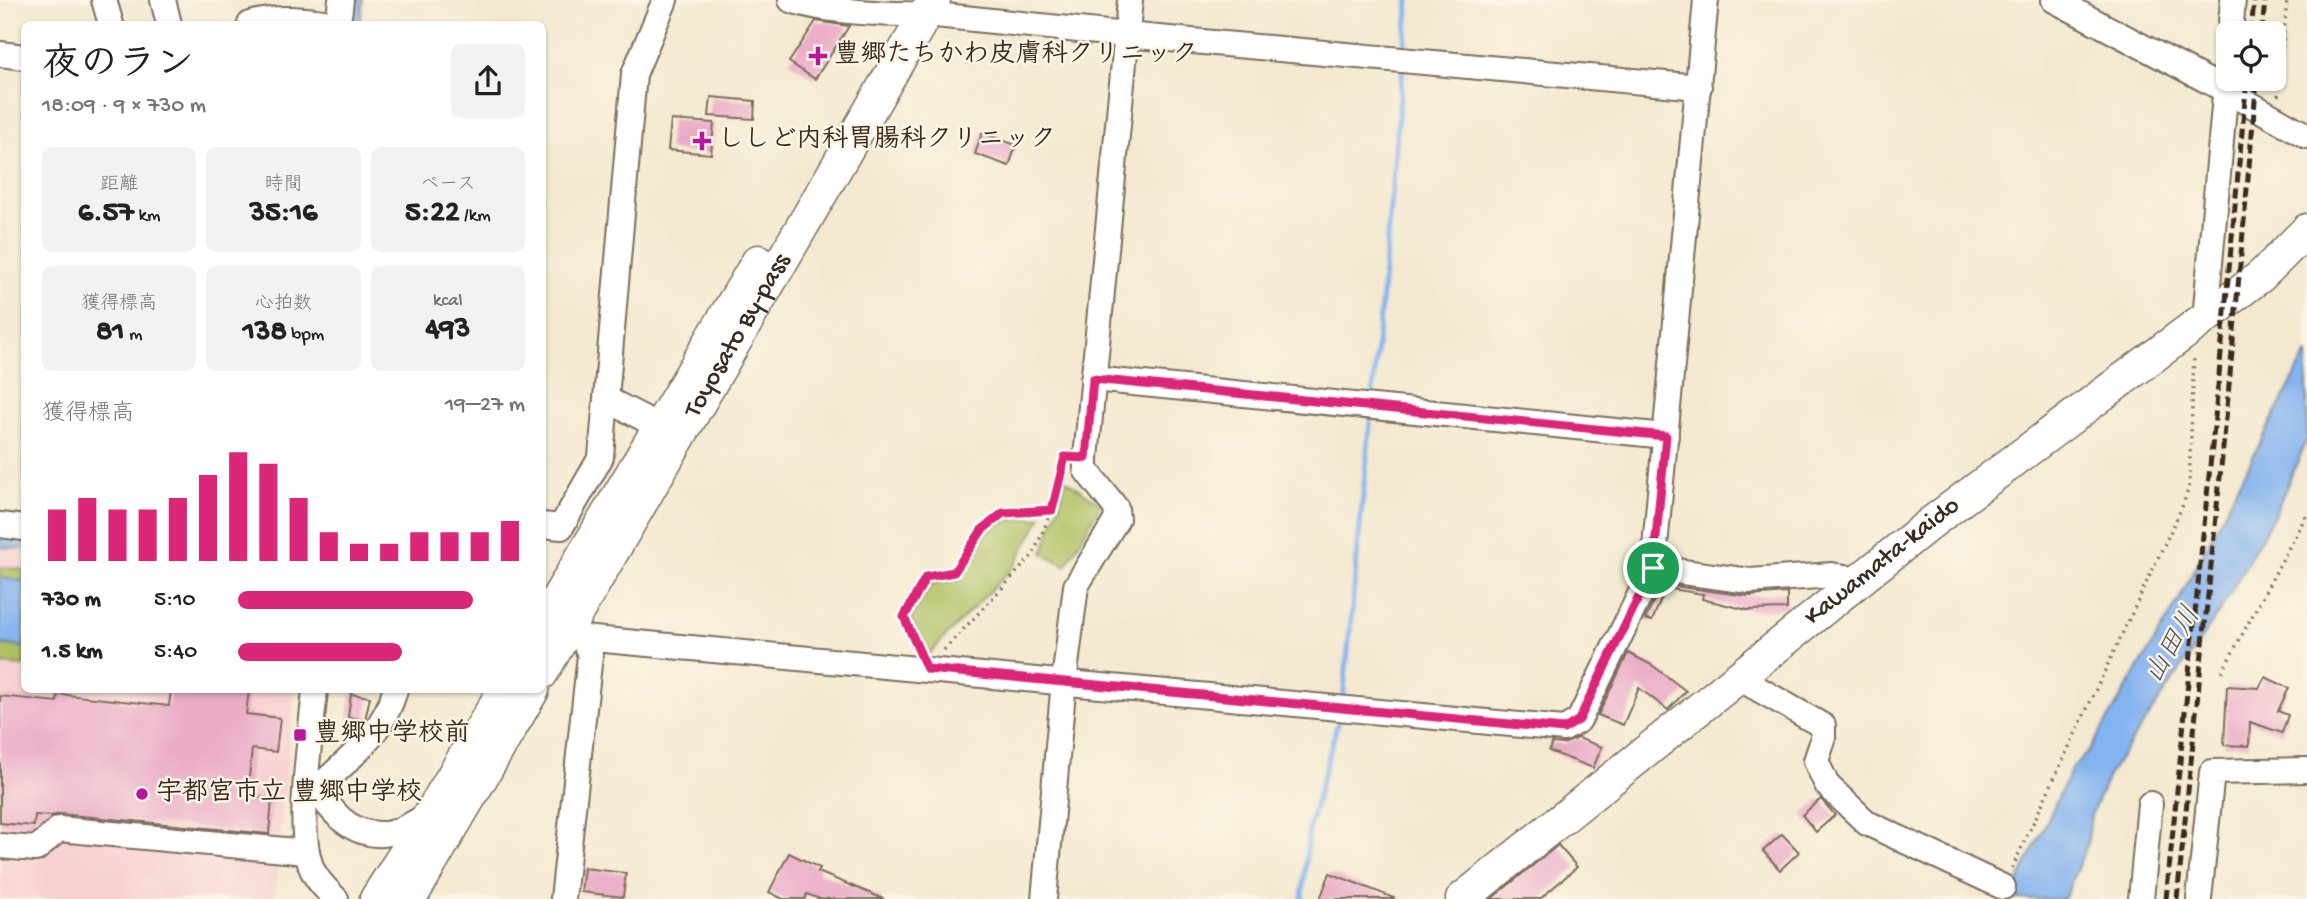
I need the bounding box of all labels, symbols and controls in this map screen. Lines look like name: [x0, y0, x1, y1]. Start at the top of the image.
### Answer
map controls: [2216, 21, 2286, 91]
button: locate: [2216, 21, 2286, 91]
place label: 豊郷たちかわ皮膚科クリニック: [834, 39, 1197, 72]
button: share: [451, 44, 525, 118]
text: 夜のラン: [42, 45, 194, 89]
marker: 豊郷たちかわ皮膚科クリニック: [808, 46, 828, 66]
text: 18:09 · 9 × 730 m: [42, 93, 206, 120]
place label: ししど内科胃腸科クリニック: [718, 124, 1056, 157]
marker: ししど内科胃腸科クリニック: [692, 131, 712, 151]
text: 距離: [100, 174, 138, 197]
text: 時間: [264, 174, 303, 197]
text: ペース: [420, 174, 476, 197]
text: 6.57: [78, 197, 134, 232]
text: 35:16: [249, 197, 318, 232]
text: 5:22: [405, 197, 460, 232]
text: km: [134, 205, 160, 228]
text: /km: [460, 205, 491, 228]
street label: Toyosato By-pass: [677, 247, 799, 425]
text: kcal: [433, 290, 463, 313]
text: 獲得標高: [81, 293, 157, 316]
text: 心拍数: [255, 293, 312, 316]
text: 493: [425, 313, 470, 348]
text: 81: [96, 316, 124, 351]
text: 138: [243, 316, 287, 351]
text: m: [124, 324, 142, 347]
text: bpm: [287, 324, 324, 347]
text: 19–27 m: [445, 392, 525, 419]
text: 獲得標高: [42, 401, 134, 428]
street label: Kawamata-kaido: [1799, 491, 1966, 633]
pin: [1623, 538, 1683, 598]
icon: arrive: [1634, 549, 1672, 587]
text: 730 m: [42, 587, 101, 614]
text: 5:10: [154, 587, 196, 614]
water label: 山田川: [2139, 601, 2209, 691]
text: 1.5 km: [42, 639, 103, 666]
text: 5:40: [154, 639, 197, 666]
place label: 豊郷中学校前: [314, 718, 470, 751]
marker: 豊郷中学校前: [292, 727, 308, 743]
place label: 宇都宮市立 豊郷中学校: [156, 777, 422, 810]
marker: 宇都宮市立 豊郷中学校: [134, 786, 150, 802]

